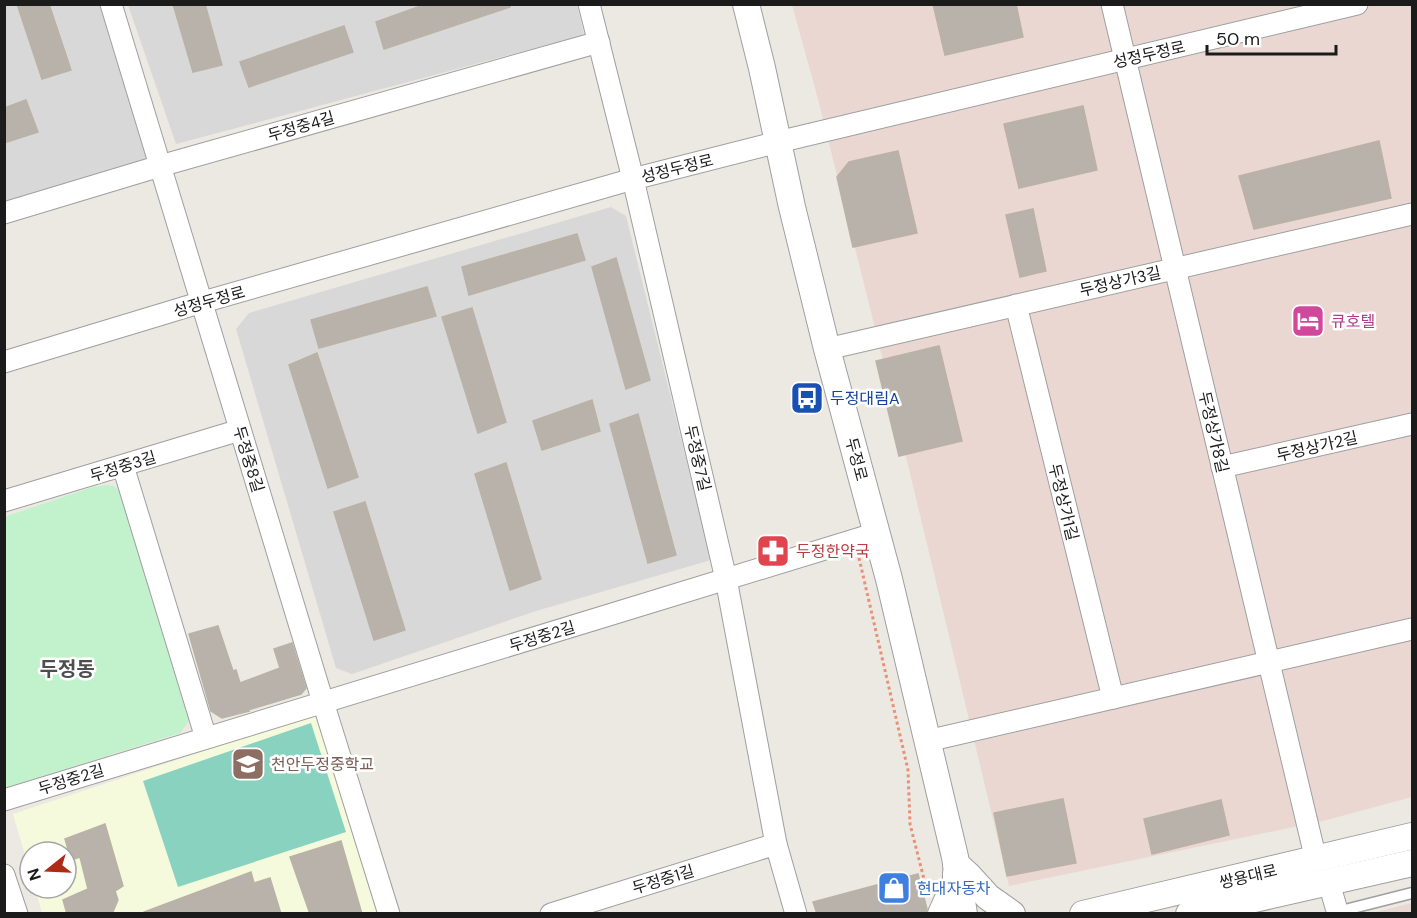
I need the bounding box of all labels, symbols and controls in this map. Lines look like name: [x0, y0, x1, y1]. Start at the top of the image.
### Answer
scale bar: [1207, 18, 1336, 56]
text: 50 m: [1216, 27, 1260, 51]
street label: 성정두정로: [1111, 36, 1188, 73]
street label: 두정중4길: [265, 107, 337, 146]
street label: 성정두정로: [639, 149, 716, 188]
street label: 두정상가3길: [1077, 262, 1163, 301]
street label: 성정두정로: [171, 281, 248, 322]
hotel icon: 큐호텔: [1290, 303, 1326, 339]
place label: 큐호텔: [1331, 311, 1375, 332]
bus stop icon: 두정대림A: [789, 380, 825, 416]
place label: 두정대림A: [830, 388, 900, 409]
street label: 두정상가8길: [1194, 389, 1233, 475]
street label: 두정중8길: [228, 423, 269, 495]
street label: 두정중7길: [680, 423, 715, 493]
street label: 두정상가2길: [1274, 427, 1360, 466]
street label: 두정로: [841, 435, 872, 483]
street label: 두정중3길: [87, 446, 159, 487]
street label: 두정상가1길: [1044, 461, 1083, 543]
pharmacy icon: 두정한약국: [755, 533, 791, 569]
place label: 두정한약국: [796, 541, 870, 562]
street label: 두정중2길: [507, 616, 578, 656]
district label: 두정동: [39, 656, 95, 682]
school or university icon: 천안두정중학교: [230, 746, 266, 782]
place label: 천안두정중학교: [271, 754, 374, 775]
street label: 두정중2길: [36, 759, 107, 799]
north arrow: [18, 840, 78, 900]
street label: 두정중1길: [630, 860, 697, 899]
street label: 쌍용대로: [1217, 860, 1279, 893]
text: N: [22, 866, 46, 883]
shop icon: 현대자동차: [876, 870, 912, 906]
place label: 현대자동차: [917, 878, 991, 899]

